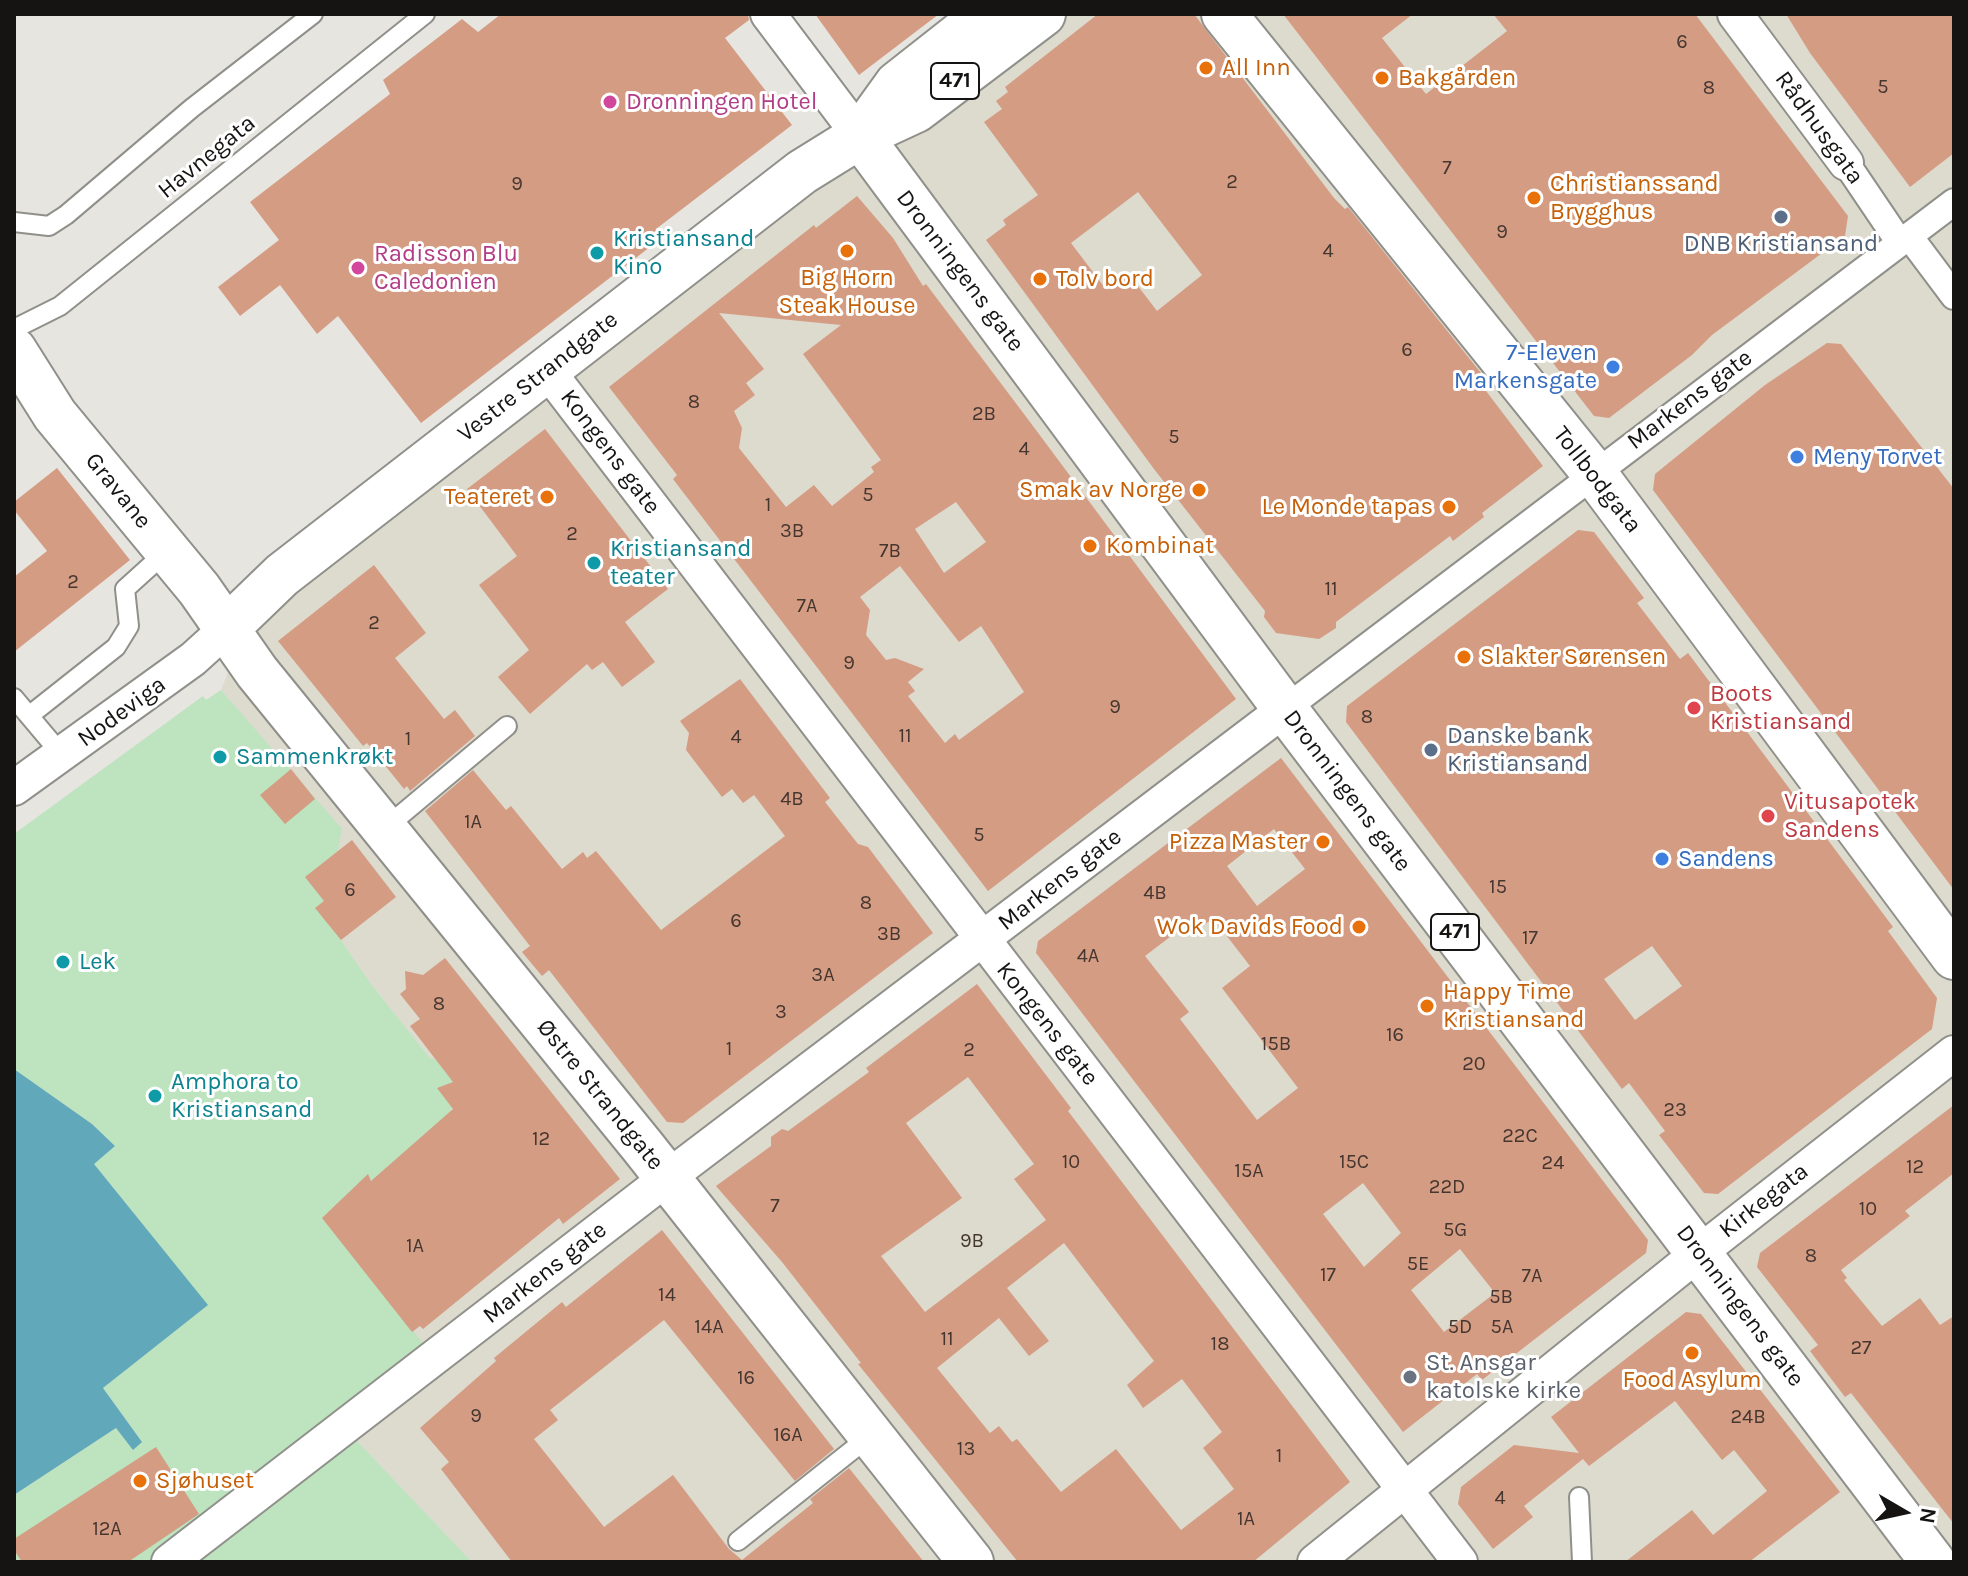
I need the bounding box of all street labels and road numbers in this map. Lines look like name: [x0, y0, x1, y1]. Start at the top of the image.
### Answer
road number: 471: [931, 63, 979, 99]
street label: Rådhusgata: [1768, 66, 1870, 190]
street label: Havnegata: [152, 109, 262, 205]
street label: Dronningens gate: [890, 184, 1030, 358]
street label: Vestre Strandgate: [452, 305, 624, 449]
street label: Markens gate: [1622, 344, 1758, 456]
street label: Kongens gate: [554, 384, 666, 520]
street label: Tollbodgata: [1546, 421, 1648, 539]
street label: Gravane: [79, 447, 157, 535]
street label: Nodeviga: [72, 670, 172, 754]
street label: Dronningens gate: [1277, 704, 1417, 878]
street label: Markens gate: [992, 823, 1128, 937]
road number: 471: [1431, 914, 1479, 950]
street label: Kongens gate: [990, 956, 1104, 1092]
street label: Østre Strandgate: [530, 1014, 670, 1176]
street label: Kirkegata: [1714, 1157, 1814, 1245]
street label: Markens gate: [477, 1216, 613, 1330]
street label: Dronningens gate: [1670, 1219, 1810, 1393]

